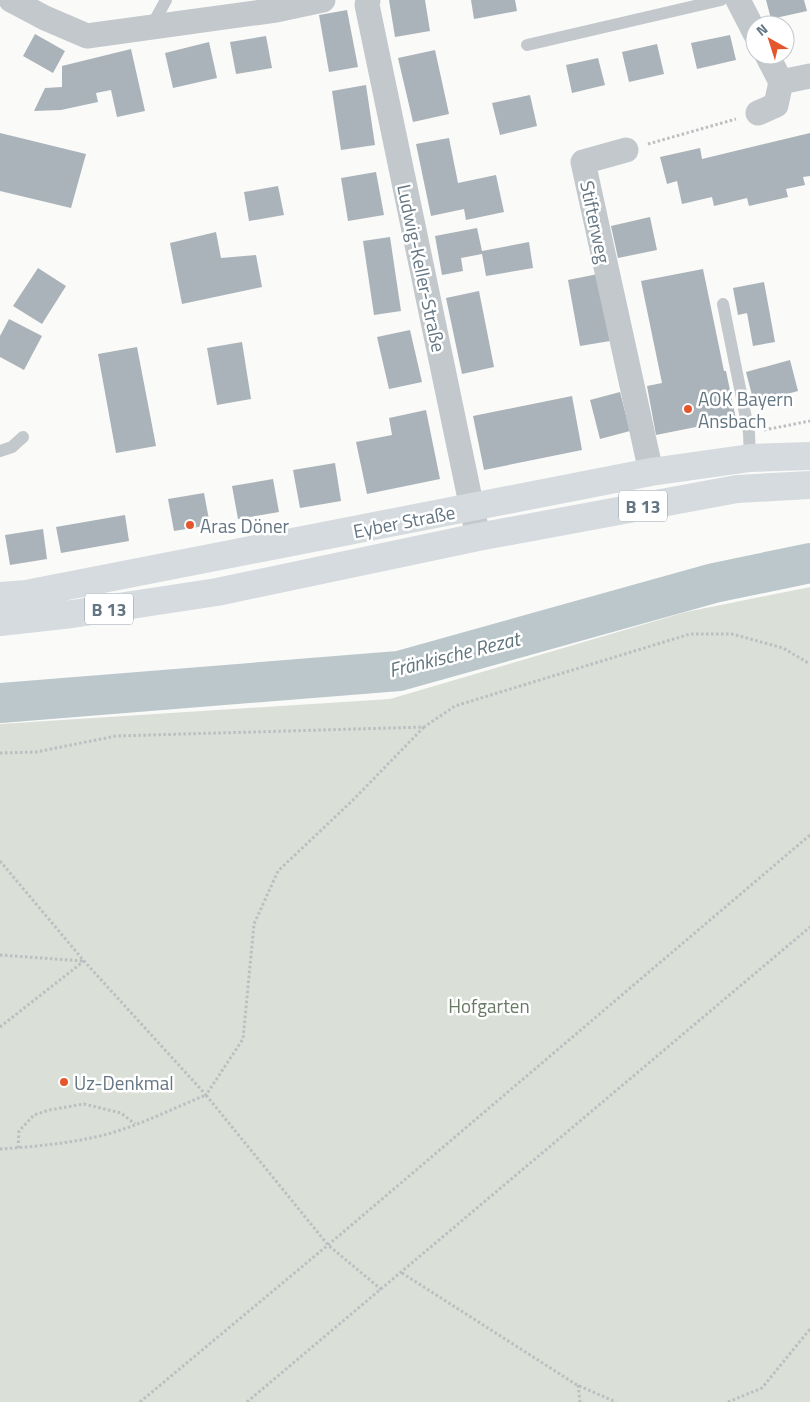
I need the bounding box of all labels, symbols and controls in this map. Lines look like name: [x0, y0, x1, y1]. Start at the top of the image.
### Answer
north arrow: [745, 15, 795, 65]
text: N: [751, 18, 772, 41]
street label: Stifterweg: [573, 178, 619, 266]
street label: Ludwig-Keller-Straße: [390, 181, 454, 355]
place label: AOK Bayern Ansbach: [698, 384, 793, 435]
marker: AOK Bayern Ansbach: [682, 403, 694, 415]
road number: B 13: [619, 491, 667, 522]
street label: Eyber Straße: [351, 497, 457, 545]
place label: Aras Döner: [200, 511, 290, 540]
marker: Aras Döner: [184, 519, 196, 531]
road number: B 13: [85, 594, 133, 624]
water label: Fränkische Rezat: [385, 622, 525, 685]
park label: Hofgarten: [448, 991, 530, 1020]
place label: Uz-Denkmal: [74, 1068, 174, 1097]
marker: Uz-Denkmal: [58, 1076, 70, 1088]

